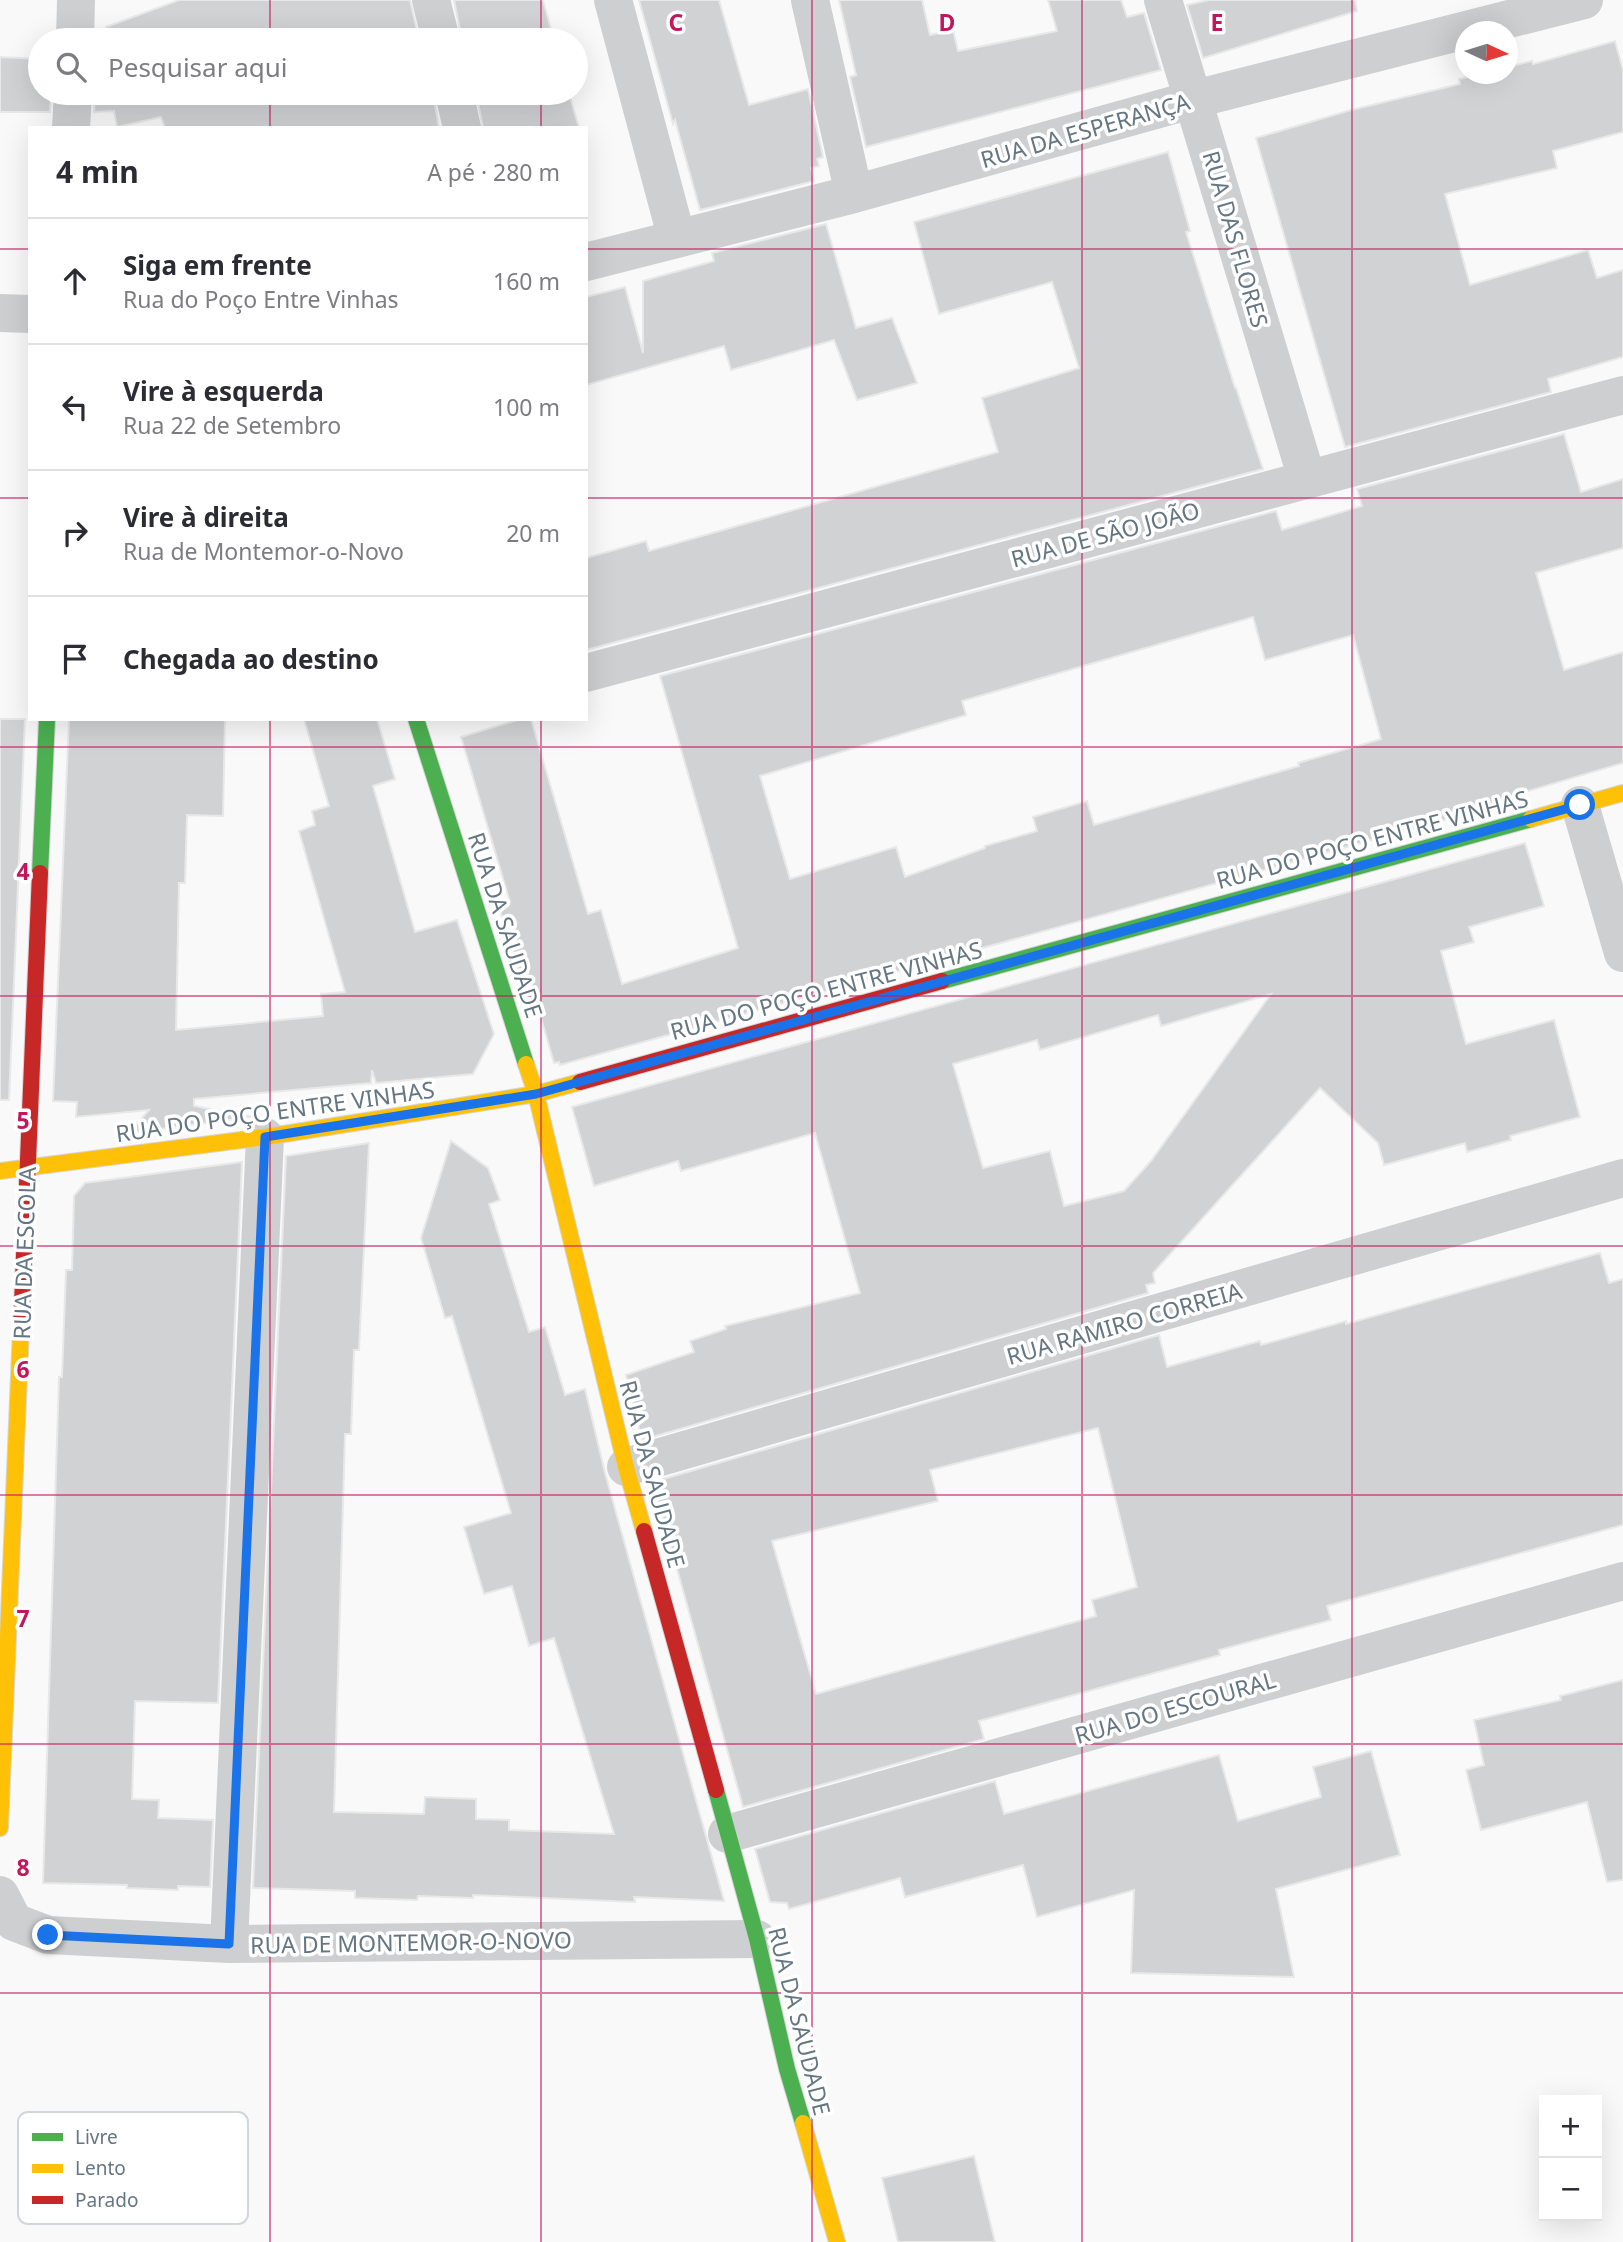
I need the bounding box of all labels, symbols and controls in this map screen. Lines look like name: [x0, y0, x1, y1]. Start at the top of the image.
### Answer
text: C: [669, 6, 684, 38]
text: D: [939, 6, 955, 38]
text: E: [1211, 6, 1223, 38]
north arrow: [1455, 21, 1518, 84]
search box: [28, 28, 588, 105]
icon: search: [52, 48, 90, 86]
text: Pesquisar aqui: [108, 49, 288, 85]
street label: RUA DA ESPERANÇA: [977, 85, 1194, 175]
street label: RUA DAS FLORES: [1195, 147, 1277, 331]
text: 4 min: [56, 151, 139, 192]
text: A pé · 280 m: [427, 156, 560, 188]
text: Siga em frente: [123, 247, 312, 283]
icon: ahead: [56, 262, 94, 300]
text: 160 m: [493, 265, 560, 297]
text: Rua do Poço Entre Vinhas: [123, 283, 399, 315]
text: Vire à esquerda: [123, 373, 324, 409]
icon: left: [56, 388, 94, 426]
text: 100 m: [493, 391, 560, 423]
text: Rua 22 de Setembro: [123, 409, 341, 441]
street label: RUA DE SÃO JOÃO: [1007, 493, 1203, 575]
text: Vire à direita: [123, 499, 289, 535]
icon: right: [56, 514, 94, 552]
text: 20 m: [506, 517, 560, 549]
text: Rua de Montemor-o-Novo: [123, 535, 404, 567]
icon: arrive: [56, 640, 94, 678]
text: Chegada ao destino: [123, 641, 379, 677]
street label: RUA DO POÇO ENTRE VINHAS: [1212, 782, 1532, 896]
route start: [1564, 789, 1595, 820]
street label: RUA DA SAUDADE: [461, 828, 551, 1022]
text: 4: [16, 855, 30, 887]
street label: RUA DO POÇO ENTRE VINHAS: [666, 933, 986, 1047]
street label: RUA DO POÇO ENTRE VINHAS: [113, 1073, 437, 1149]
text: 5: [16, 1104, 30, 1136]
street label: RUA DA ESCOLA: [5, 1166, 43, 1340]
street label: RUA RAMIRO CORREIA: [1003, 1274, 1246, 1372]
text: 6: [16, 1353, 30, 1385]
street label: RUA DA SAUDADE: [613, 1376, 693, 1572]
text: 7: [16, 1602, 30, 1634]
street label: RUA DO ESCOURAL: [1071, 1663, 1279, 1751]
text: 8: [16, 1851, 30, 1883]
route end: [32, 1919, 63, 1950]
street label: RUA DE MONTEMOR-O-NOVO: [250, 1923, 572, 1961]
street label: RUA DA SAUDADE: [761, 1923, 839, 2119]
map controls: [1539, 2095, 1602, 2221]
button: +: [1539, 2095, 1602, 2158]
legend: [18, 2112, 248, 2224]
text: Livre: [75, 2124, 118, 2150]
text: Lento: [75, 2155, 126, 2181]
button: −: [1539, 2158, 1602, 2221]
text: Parado: [75, 2187, 138, 2213]

